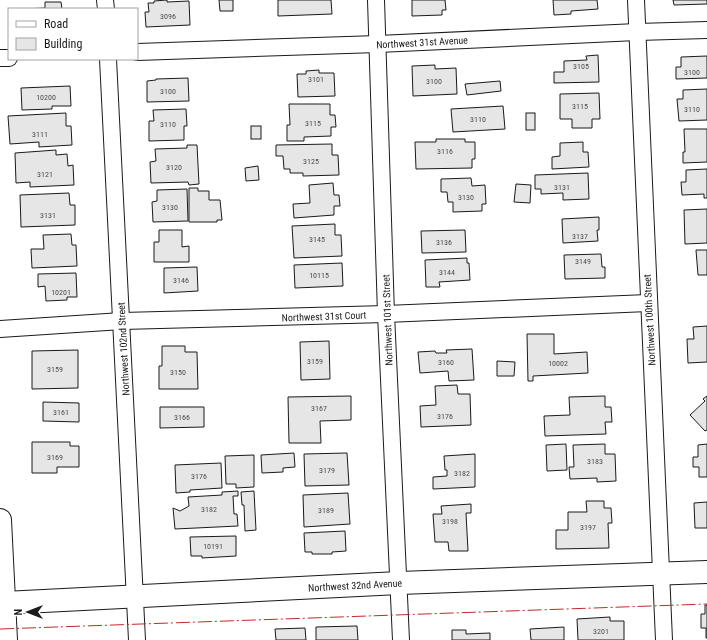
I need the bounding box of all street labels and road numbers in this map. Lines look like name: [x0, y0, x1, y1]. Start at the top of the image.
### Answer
street label: Northwest 31st Avenue: [376, 35, 468, 50]
street label: Northwest 101st Street: [380, 274, 395, 366]
street label: Northwest 100th Street: [642, 274, 657, 366]
street label: Northwest 102nd Street: [116, 302, 131, 396]
street label: Northwest 31st Court: [281, 310, 367, 323]
street label: Northwest 32nd Avenue: [308, 578, 403, 593]

